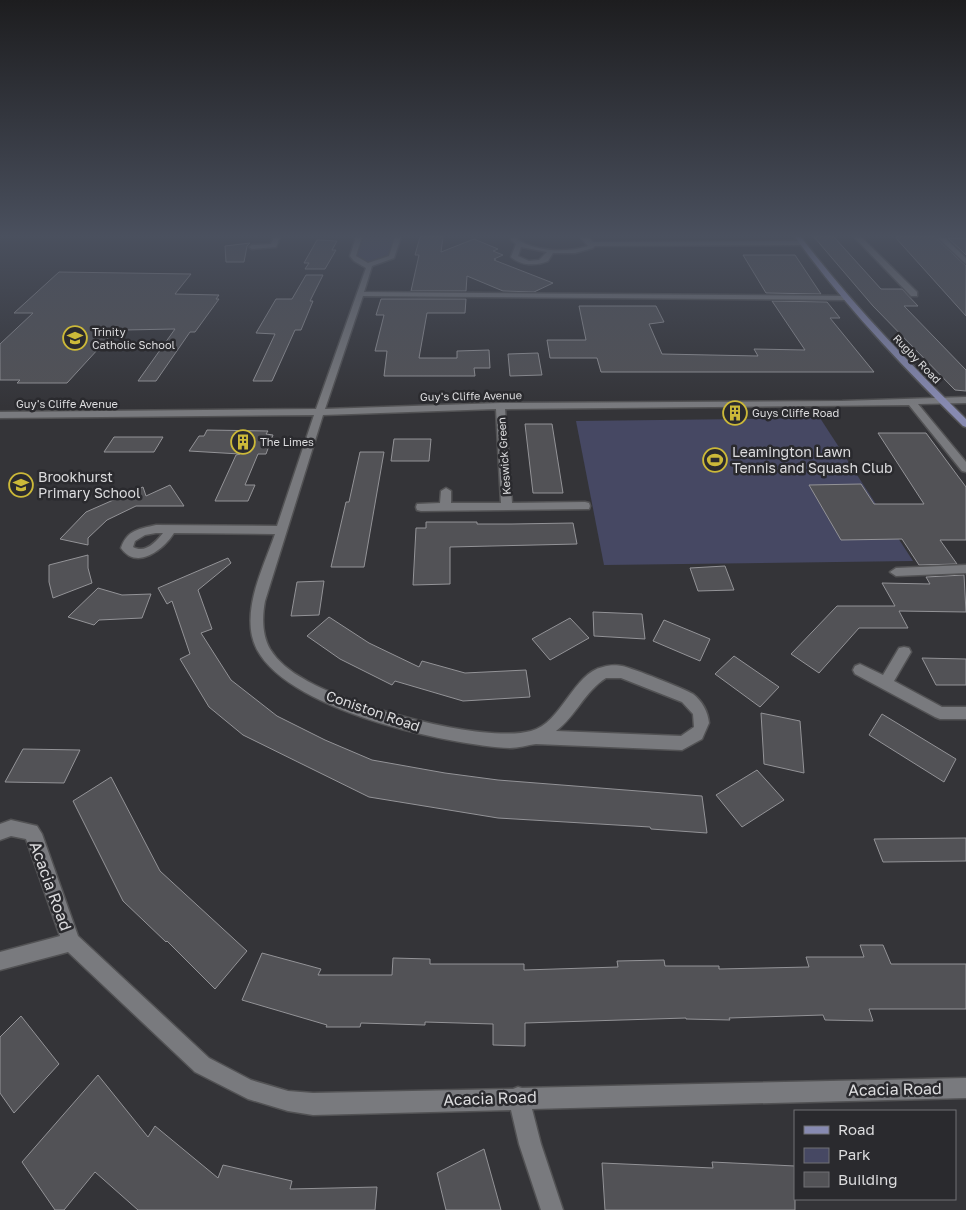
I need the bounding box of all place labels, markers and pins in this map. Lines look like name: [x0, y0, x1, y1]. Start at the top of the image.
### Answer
school or university icon: Trinity Catholic School: [62, 325, 88, 351]
place label: Trinity Catholic School: [92, 325, 176, 351]
building icon: Guys Cliffe Road: [722, 400, 748, 426]
place label: Guys Cliffe Road: [752, 406, 839, 419]
building icon: The Limes: [230, 429, 256, 455]
place label: The Limes: [260, 435, 314, 448]
place label: Leamington Lawn Tennis and Squash Club: [732, 443, 893, 476]
sports icon: Leamington Lawn Tennis and Squash Club: [702, 447, 728, 473]
place label: Brookhurst Primary School: [38, 468, 140, 501]
school or university icon: Brookhurst Primary School: [8, 472, 34, 498]

